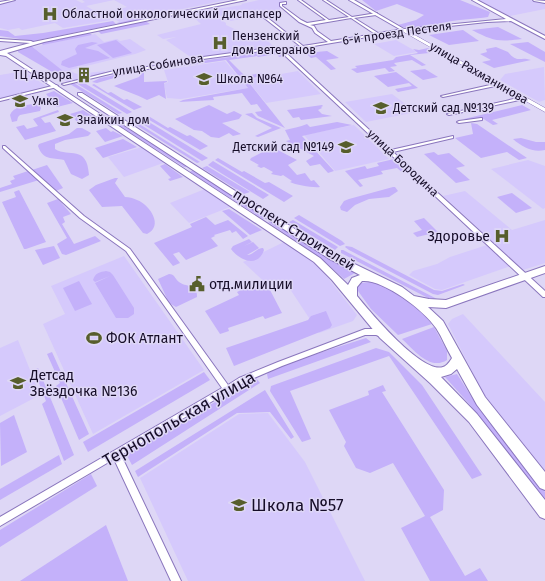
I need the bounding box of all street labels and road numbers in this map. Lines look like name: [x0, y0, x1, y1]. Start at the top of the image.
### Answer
street label: 6-й проезд Пестеля: [341, 18, 453, 48]
street label: улица Рахманинова: [427, 39, 531, 107]
street label: улица Собинова: [112, 51, 204, 79]
street label: улица Бородина: [365, 126, 441, 200]
street label: проспект Строителей: [230, 186, 358, 274]
street label: Тернопольская улица: [99, 367, 259, 471]

